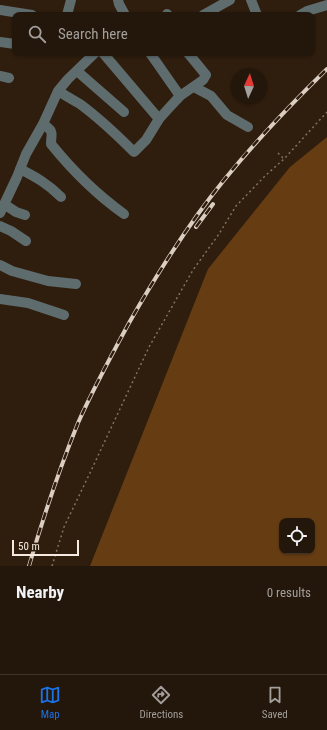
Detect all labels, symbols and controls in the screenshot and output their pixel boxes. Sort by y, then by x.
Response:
search box [12,12,315,56]
icon: search [26,23,48,45]
text: Search here [58,25,128,43]
north arrow [231,68,267,104]
map controls [279,518,315,554]
button: locate [279,518,315,554]
scale bar [12,538,79,557]
text: 50 m [18,540,40,553]
text: Nearby [16,582,64,602]
text: 0 results [267,585,311,600]
tab: Map [39,684,61,721]
tab: Directions [139,684,183,721]
tab: Saved [262,684,288,721]

